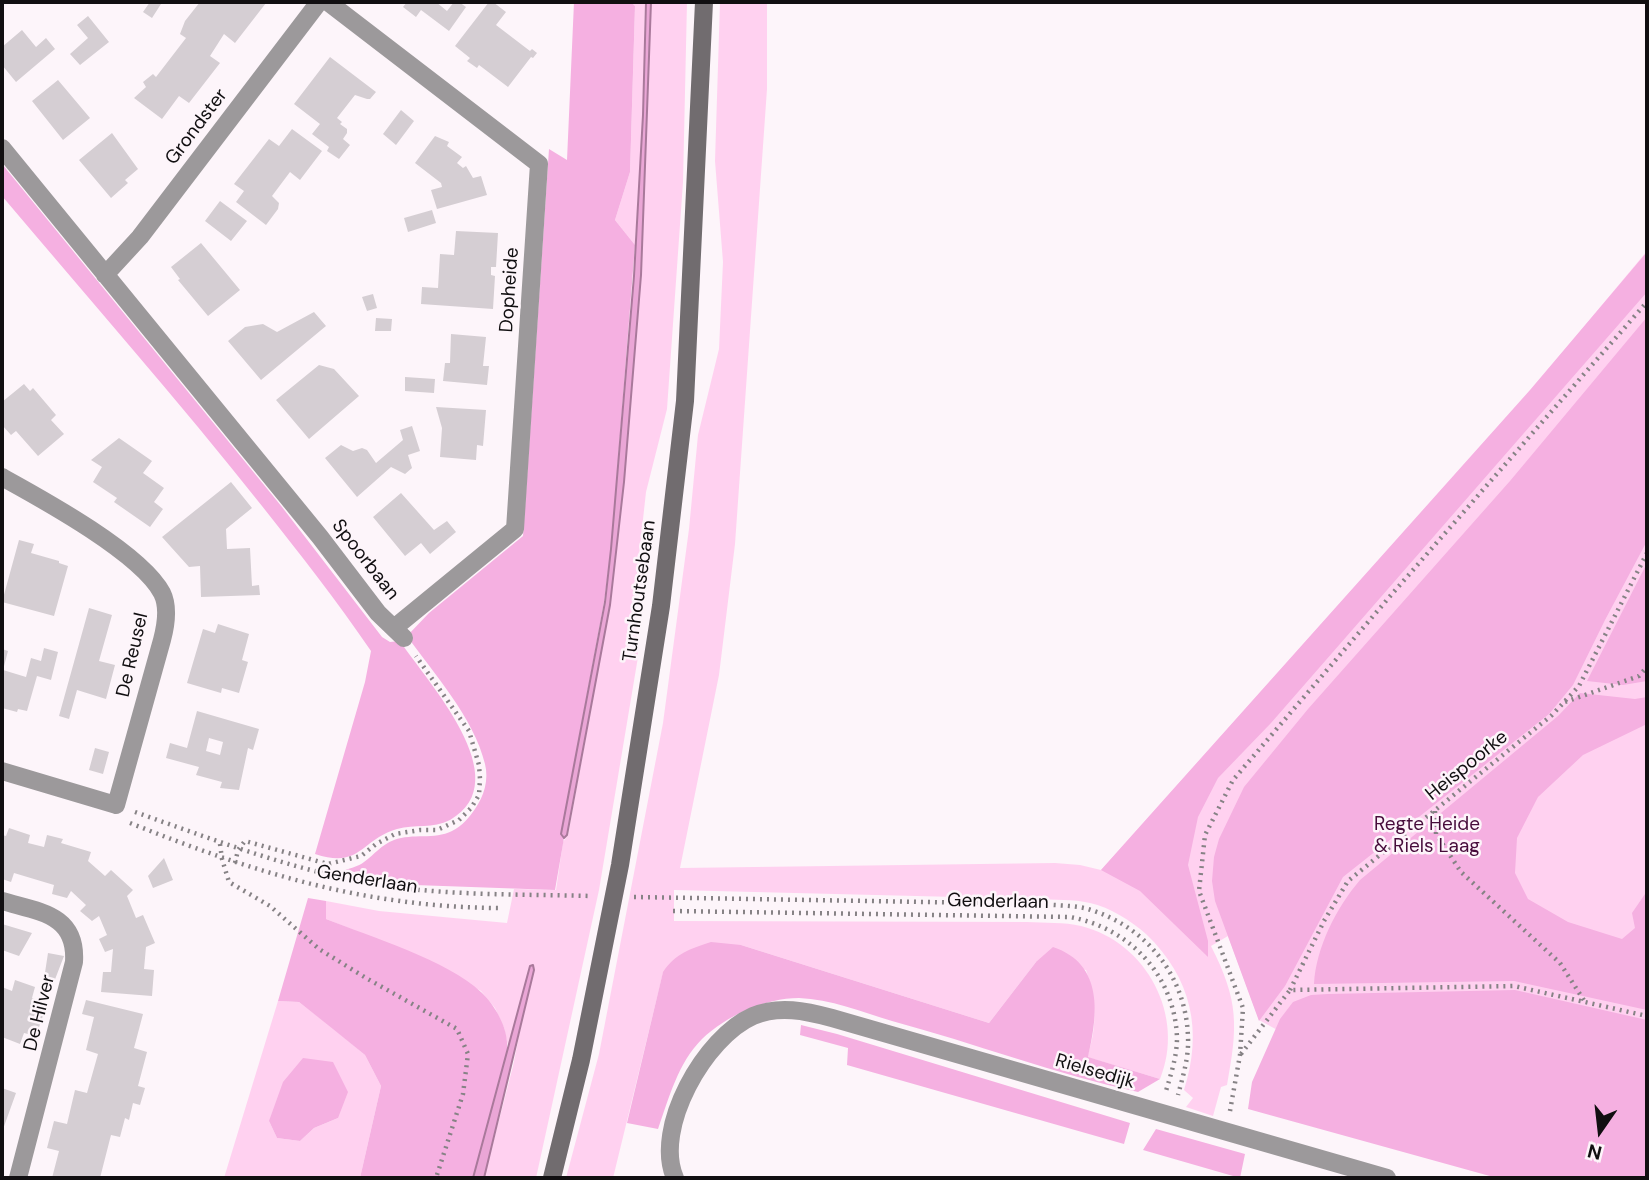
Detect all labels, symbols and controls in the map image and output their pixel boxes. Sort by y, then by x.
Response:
street label: Grondster [161,84,233,170]
street label: Dopheide [496,247,524,333]
street label: Spoorbaan [326,515,404,605]
street label: Turnhoutsebaan [619,519,661,663]
street label: De Reusel [112,611,154,699]
street label: Heispoorke [1421,726,1513,806]
park label: Regte Heide & Riels Laag [1374,814,1480,858]
street label: Genderlaan [315,861,419,899]
street label: Genderlaan [947,890,1049,914]
street label: De Hilver [20,972,60,1054]
street label: Rielsedijk [1053,1050,1137,1094]
north arrow [1565,1096,1635,1166]
text: N [1585,1138,1605,1166]

